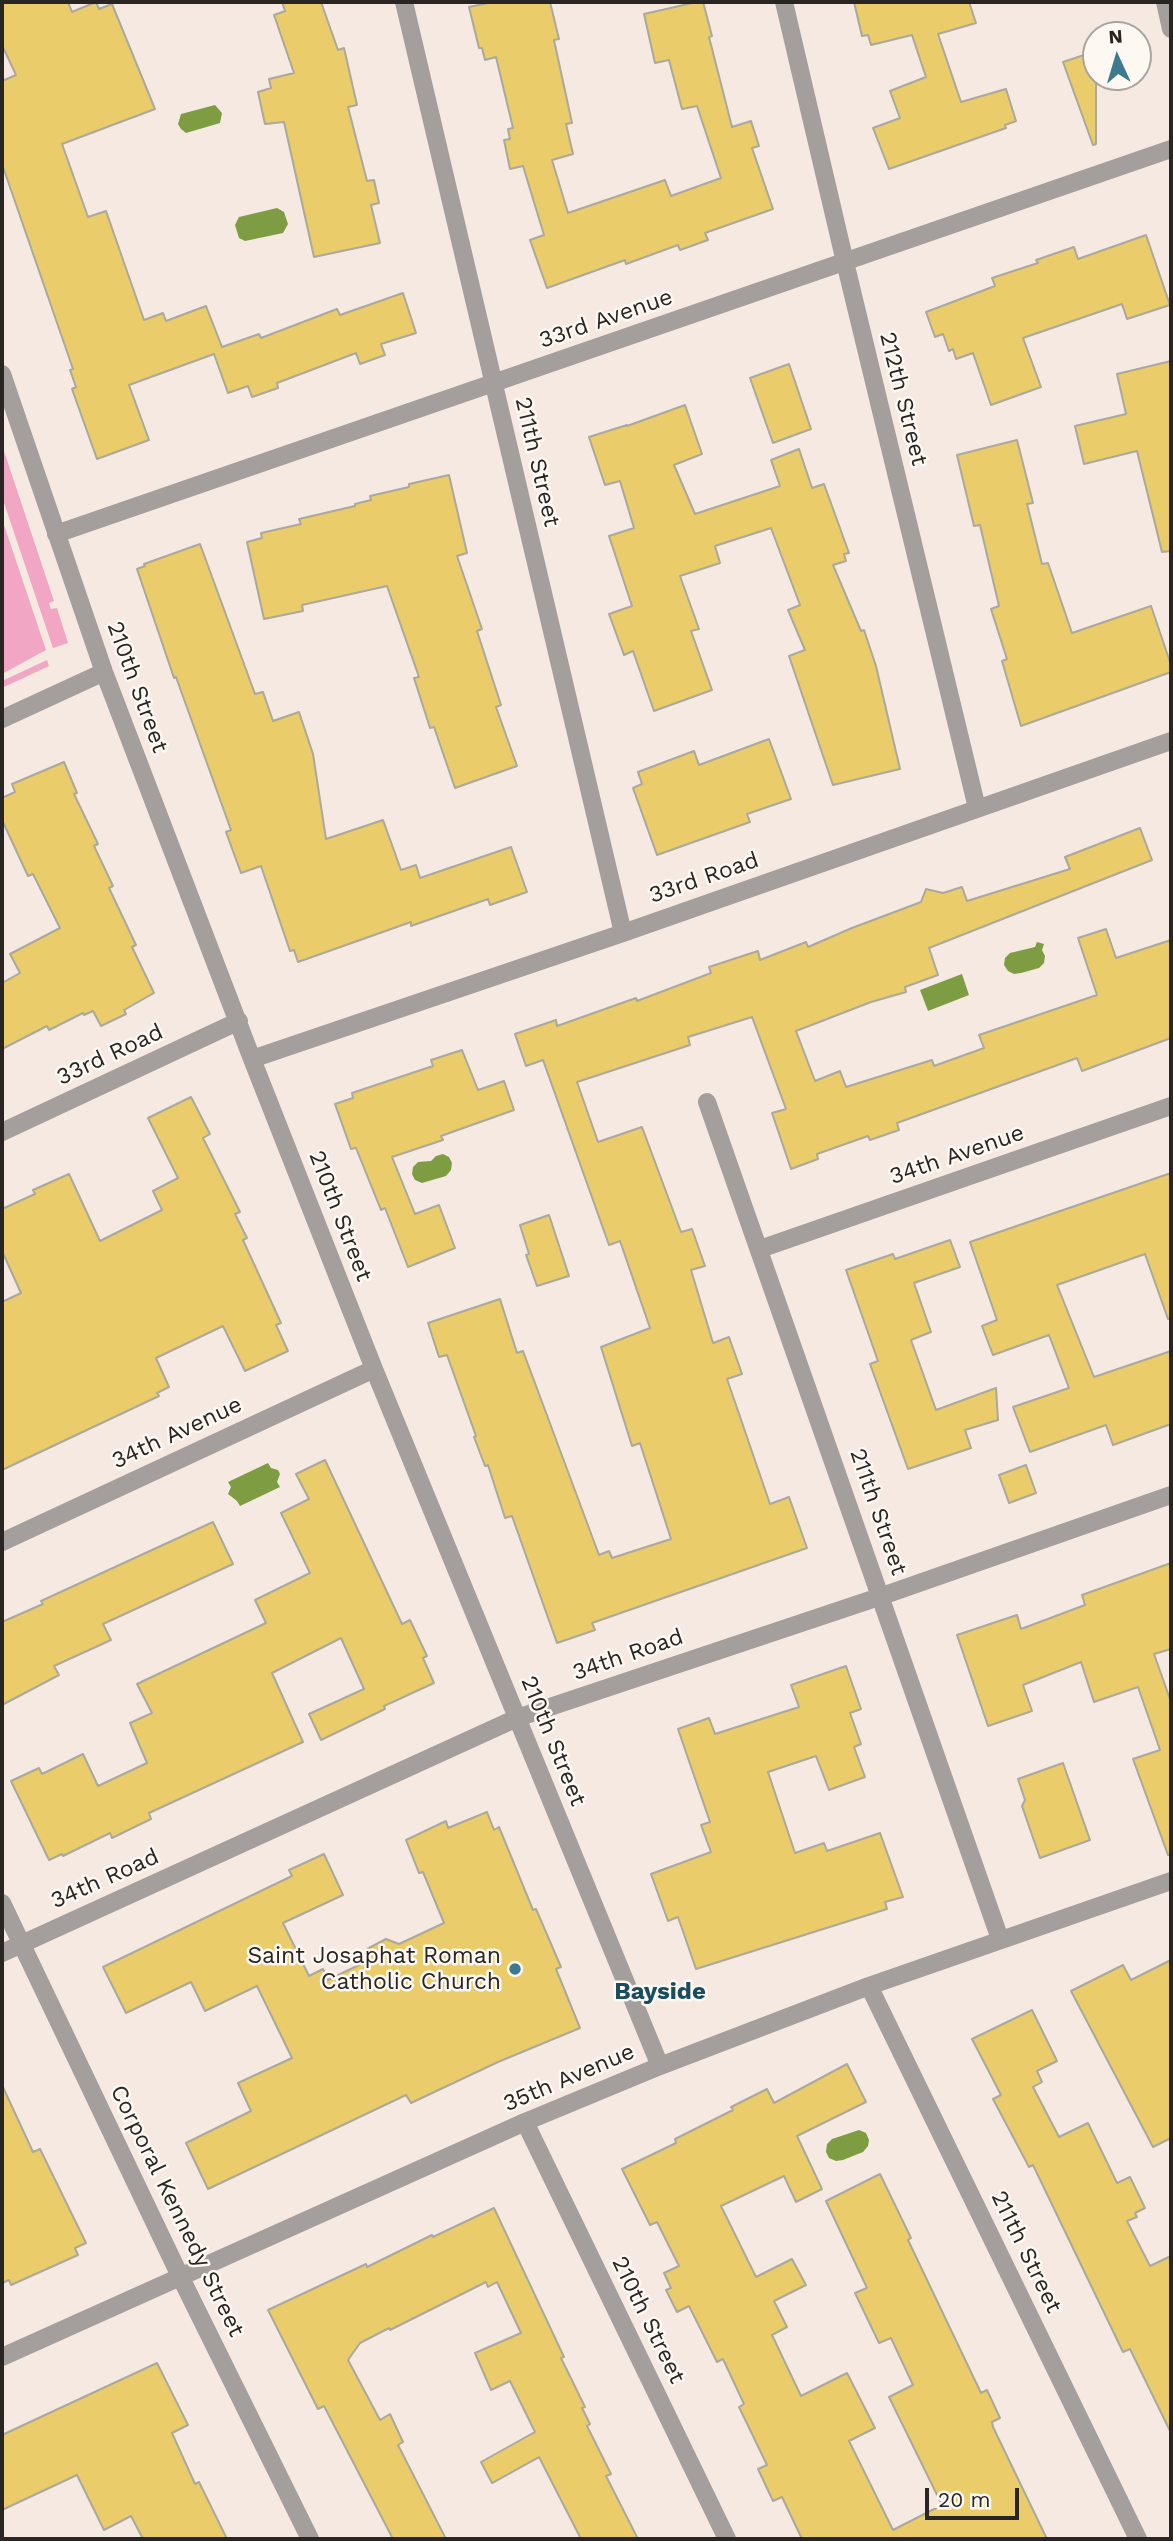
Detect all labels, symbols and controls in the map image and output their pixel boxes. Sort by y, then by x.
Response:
north arrow [1082,21,1152,91]
text: N [1108,25,1123,49]
street label: 33rd Avenue [536,283,676,355]
street label: 212th Street [873,329,933,469]
street label: 211th Street [509,394,565,530]
street label: 210th Street [100,618,174,756]
street label: 33rd Road [645,846,763,910]
street label: 33rd Road [52,1018,168,1092]
street label: 34th Avenue [886,1119,1028,1191]
street label: 210th Street [302,1147,378,1285]
street label: 34th Avenue [107,1391,247,1475]
street label: 211th Street [843,1445,913,1579]
street label: 34th Road [569,1623,687,1687]
street label: 210th Street [514,1672,592,1810]
street label: 34th Road [47,1843,163,1915]
place label: Saint Josaphat Roman Catholic Church [247,1942,501,1996]
marker: Saint Josaphat Roman Catholic Church [507,1961,523,1977]
district label: Bayside [614,1978,706,2006]
street label: 35th Avenue [499,2038,639,2118]
street label: Corporal Kennedy Street [104,2081,250,2341]
street label: 211th Street [985,2186,1067,2318]
street label: 210th Street [605,2252,691,2388]
scale bar [928,2474,1023,2518]
text: 20 m [938,2487,990,2512]

